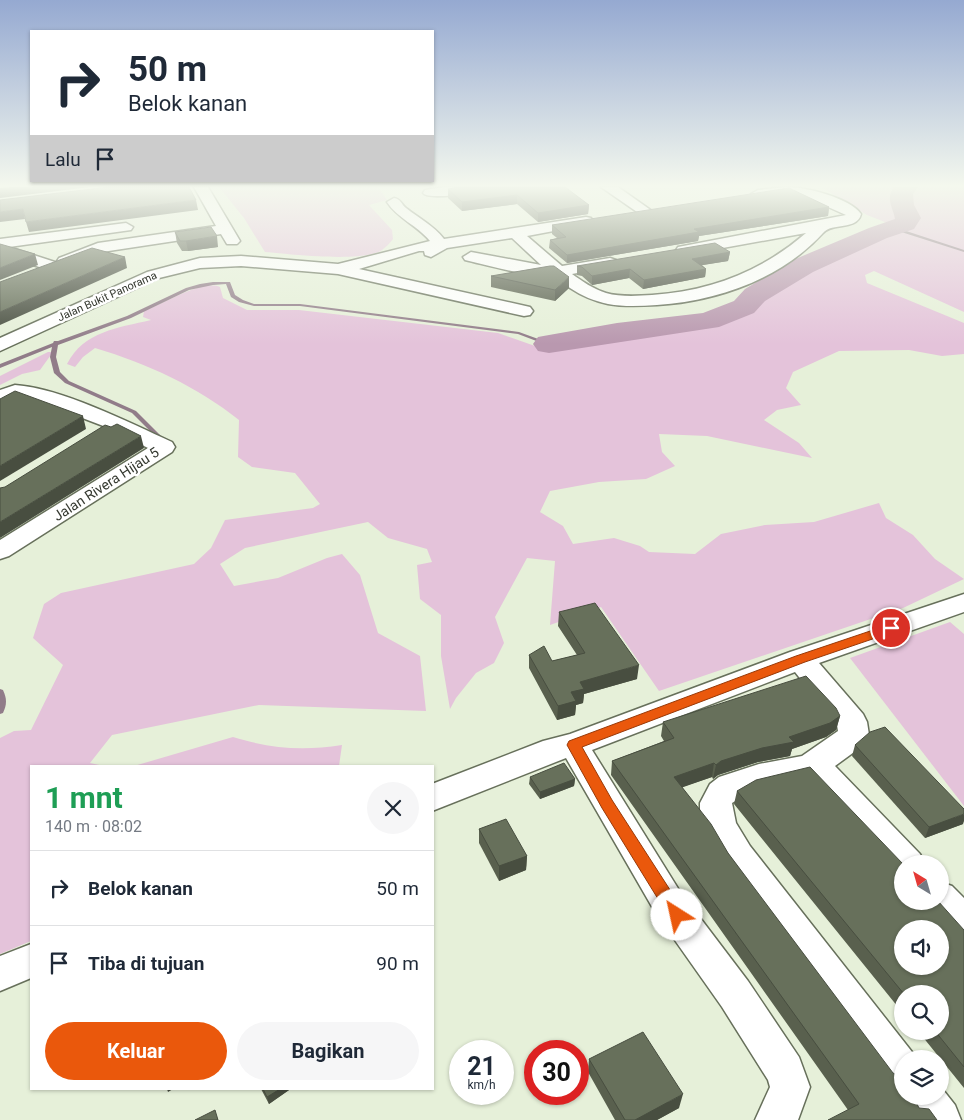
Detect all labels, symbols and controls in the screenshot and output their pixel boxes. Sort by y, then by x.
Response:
text: 50 m [128,49,207,90]
icon: right [45,50,110,115]
text: Belok kanan [128,91,247,116]
icon: arrive [91,145,119,173]
text: Lalu [45,148,81,171]
street label: Jalan Bukit Panorama [56,269,159,324]
street label: Jalan Rivera Hijau 5 [50,444,162,524]
pin [870,607,912,649]
icon: arrive [877,614,905,642]
text: 1 mnt [45,780,123,815]
button: close [367,782,419,834]
text: 140 m · 08:02 [45,817,142,836]
north arrow [894,855,949,910]
map controls [894,855,949,1105]
icon: right [45,874,73,902]
text: Belok kanan [88,877,193,900]
text: 50 m [376,877,419,900]
position arrow [650,888,702,940]
button: sound [894,920,949,975]
icon: arrive [45,949,73,977]
text: Tiba di tujuan [88,952,204,975]
text: 90 m [376,952,419,975]
button: search [894,985,949,1040]
button: Keluar [45,1022,227,1080]
button: Bagikan [237,1022,419,1080]
speed limit sign: 30 [524,1040,589,1105]
button: layers [894,1050,949,1105]
text: 21 [467,1052,496,1081]
text: km/h [467,1078,496,1092]

